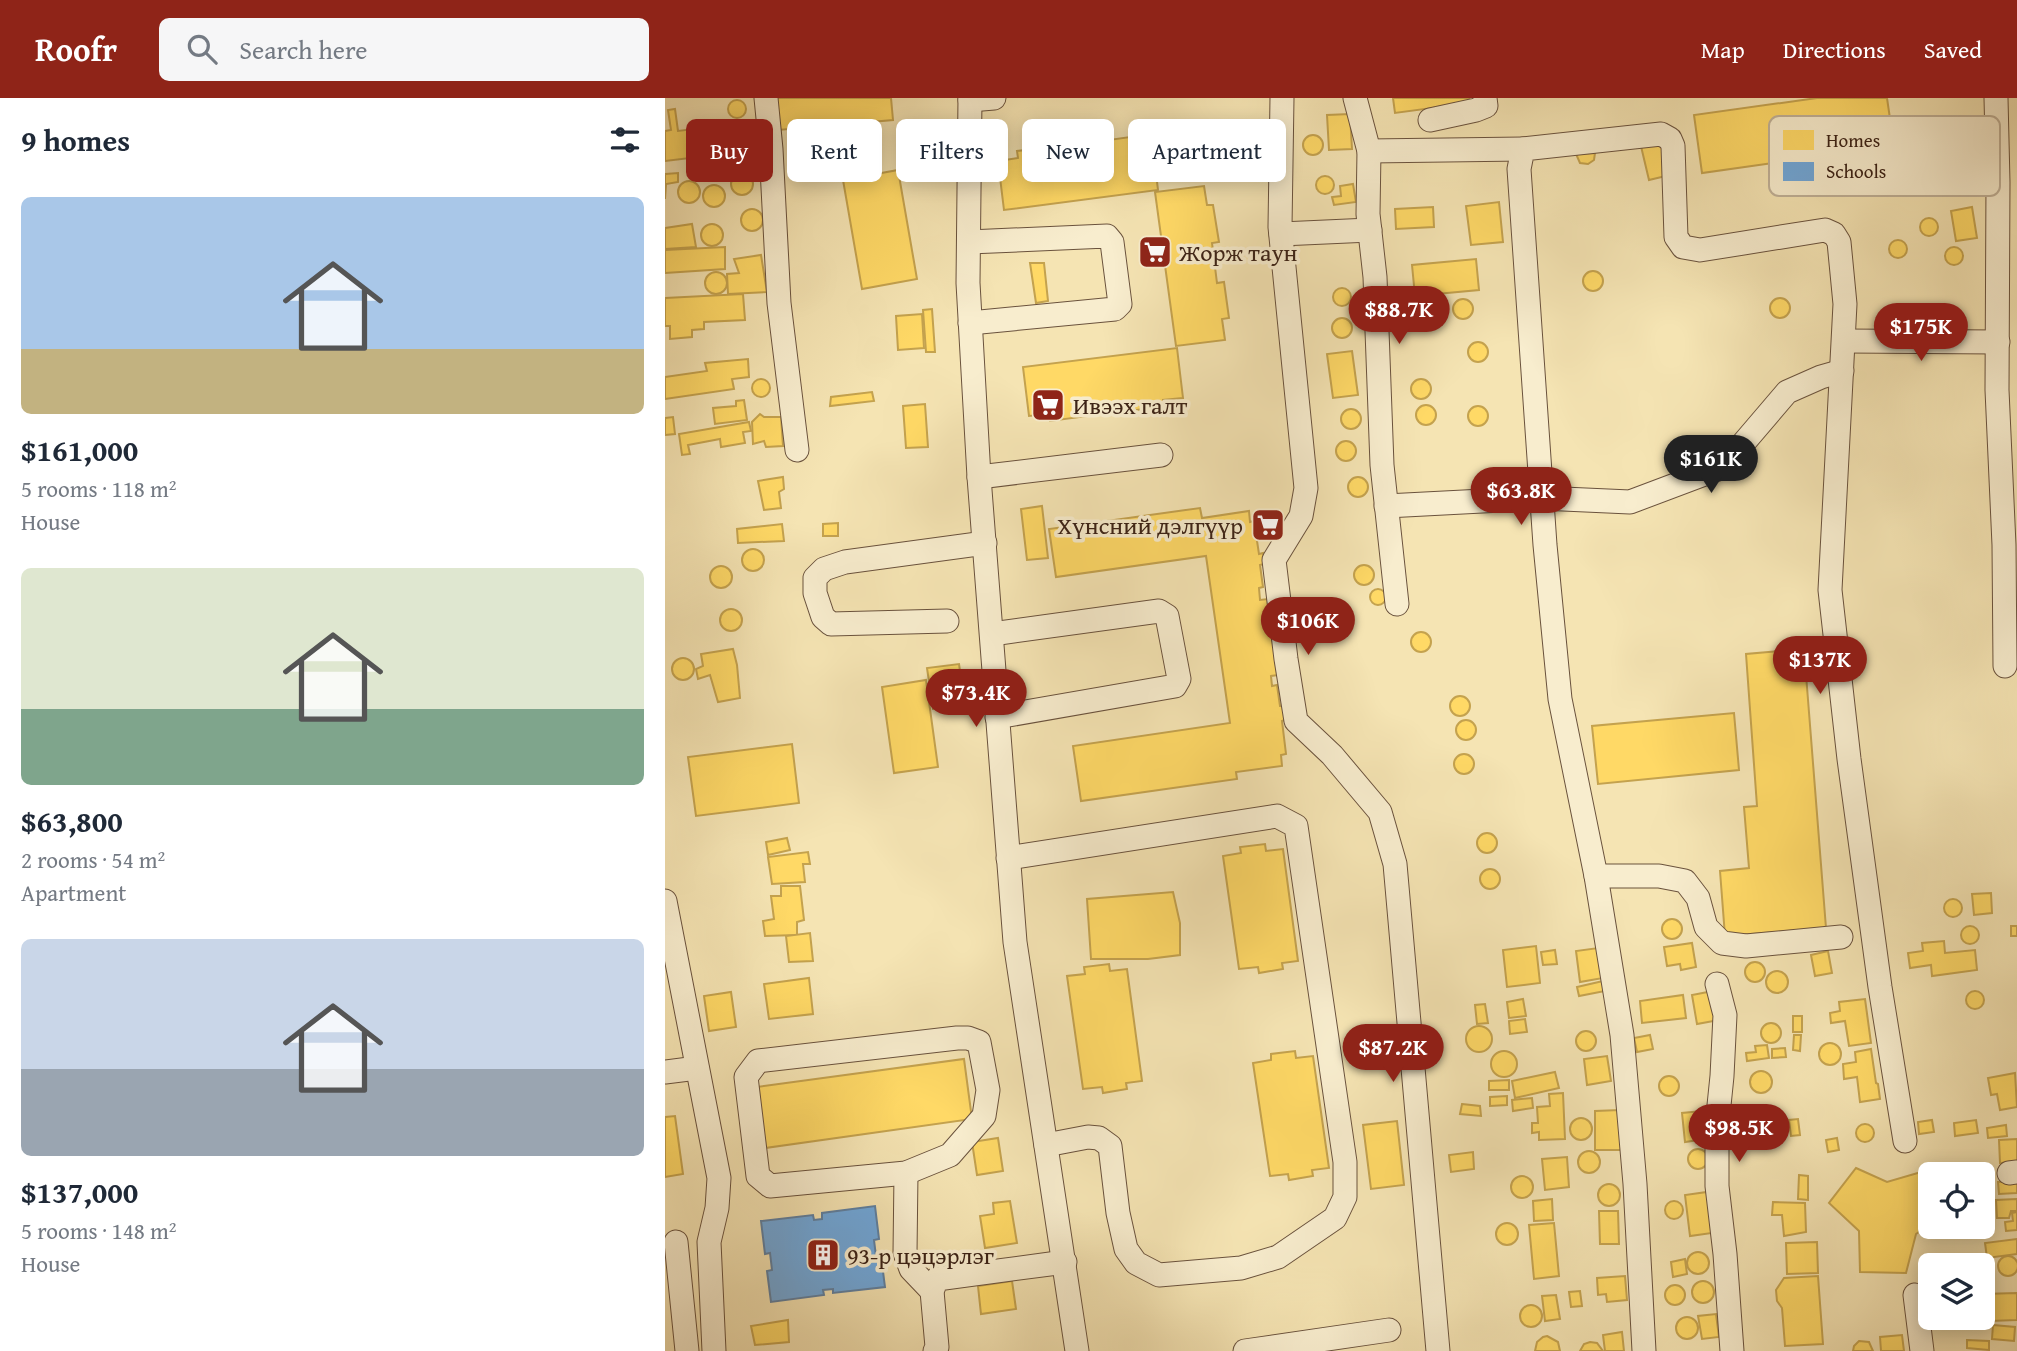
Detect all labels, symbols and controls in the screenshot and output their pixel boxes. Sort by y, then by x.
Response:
search box [159,18,649,81]
text: Roofr [35,25,117,73]
icon: search [183,30,221,68]
text: Search here [239,30,368,69]
text: Map [1701,32,1745,67]
text: Directions [1783,32,1886,67]
text: Saved [1924,32,1982,67]
legend [1769,116,2000,196]
text: 9 homes [21,118,130,162]
chip: Buy [686,119,773,182]
chip: Rent [787,119,882,182]
chip: Filters [896,119,1008,182]
chip: New [1022,119,1114,182]
chip: Apartment [1128,119,1286,182]
icon: filters [606,121,644,159]
text: Homes [1826,126,1880,154]
text: Schools [1826,157,1886,185]
supermarket icon: Жорж таун [1136,233,1174,271]
place label: Жорж таун [1178,235,1298,270]
icon: home [270,243,396,369]
pin: $88.7K [1342,286,1456,346]
text: $88.7K [1365,292,1433,325]
pin: $175K [1872,303,1970,363]
text: $175K [1890,309,1952,342]
supermarket icon: Ивээх галт [1029,386,1067,424]
place label: Ивээх галт [1073,388,1188,423]
text: $161,000 [21,428,138,472]
pin: $161K [1662,436,1760,495]
text: $161K [1680,441,1742,474]
pin: $63.8K [1464,468,1578,527]
text: 5 rooms · 118 m² [21,472,176,505]
text: $63.8K [1487,473,1555,506]
text: House [21,505,80,538]
supermarket icon: Хүнсний дэлгүүр [1249,506,1287,544]
place label: Хүнсний дэлгүүр [1057,508,1243,543]
pin: $106K [1259,598,1357,657]
text: $106K [1277,603,1339,636]
icon: home [270,614,396,740]
pin: $137K [1771,636,1869,696]
text: $137K [1789,642,1851,675]
pin: $73.4K [919,670,1033,729]
text: $73.4K [942,675,1010,708]
text: $63,800 [21,799,123,843]
text: 2 rooms · 54 m² [21,843,165,876]
text: Apartment [21,876,126,909]
icon: home [270,985,396,1111]
pin: $87.2K [1336,1024,1450,1084]
text: $87.2K [1359,1030,1427,1063]
pin: $98.5K [1682,1104,1796,1164]
text: $98.5K [1705,1110,1773,1143]
map controls [1918,1162,1995,1330]
button: locate [1918,1162,1995,1239]
text: $137,000 [21,1170,138,1214]
text: 5 rooms · 148 m² [21,1214,176,1247]
building icon: 93-р цэцэрлэг [804,1236,842,1274]
place label: 93-р цэцэрлэг [847,1238,994,1273]
text: House [21,1247,80,1280]
button: layers [1918,1253,1995,1330]

